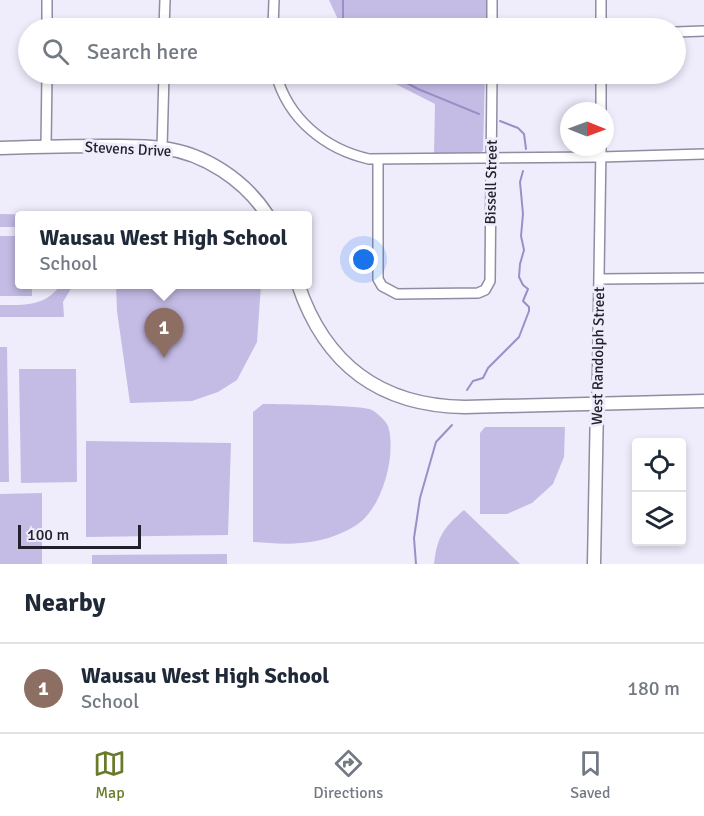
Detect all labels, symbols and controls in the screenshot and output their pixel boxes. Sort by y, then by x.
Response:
search box [18,18,686,84]
icon: search [39,35,72,68]
text: Search here [87,38,198,65]
north arrow [560,102,614,156]
street label: Stevens Drive [84,138,172,160]
street label: Bissell Street [481,139,501,225]
popup [15,211,312,289]
text: Wausau West High School [39,224,288,251]
your location [349,245,378,274]
text: School [39,251,98,276]
street label: West Randolph Street [588,287,608,425]
pin: 1 [144,308,184,358]
map controls [632,438,686,546]
button: locate [632,438,686,492]
button: layers [632,492,686,546]
scale bar [18,522,141,550]
text: 100 m [27,525,69,545]
text: Nearby [24,587,105,619]
text: Wausau West High School [81,662,329,689]
text: 1 [38,676,49,701]
text: 180 m [627,676,680,701]
text: School [81,689,139,714]
tab: Map [93,747,126,803]
tab: Directions [313,747,383,803]
tab: Saved [570,747,611,803]

